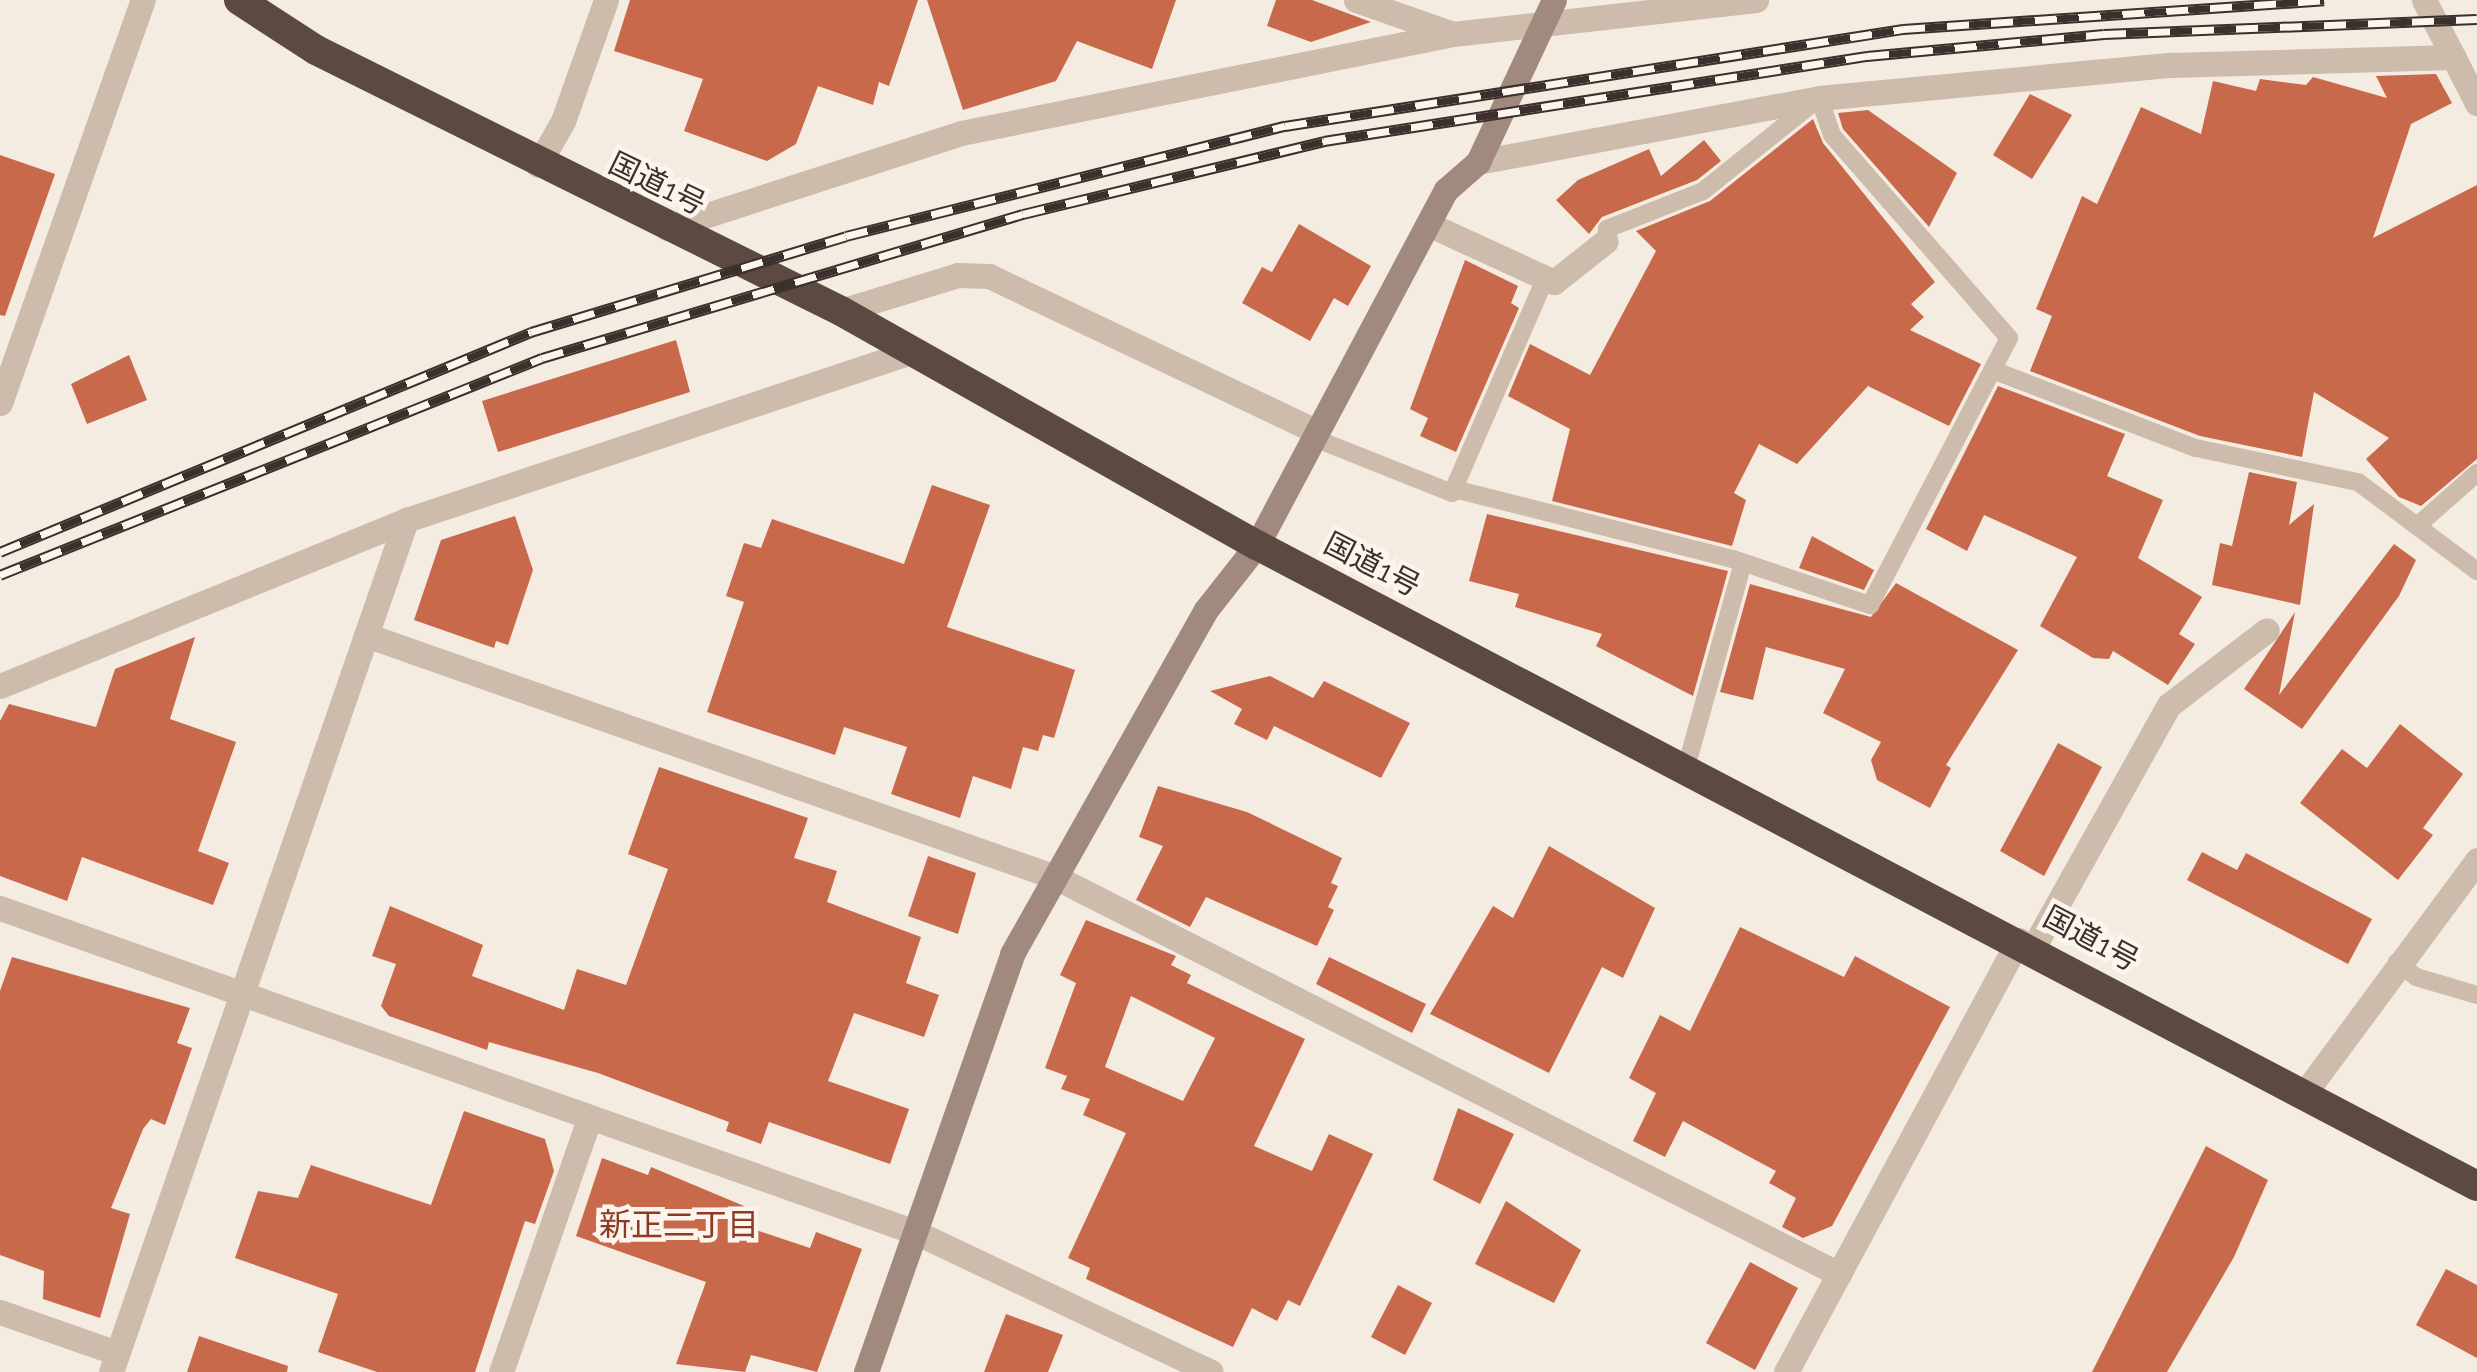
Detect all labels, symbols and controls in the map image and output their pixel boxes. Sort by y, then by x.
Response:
street label: 国道1号 [603,145,711,223]
street label: 国道1号 [1318,526,1426,604]
street label: 国道1号 [2037,899,2145,979]
district label: 新正二丁目 [599,1206,759,1244]

